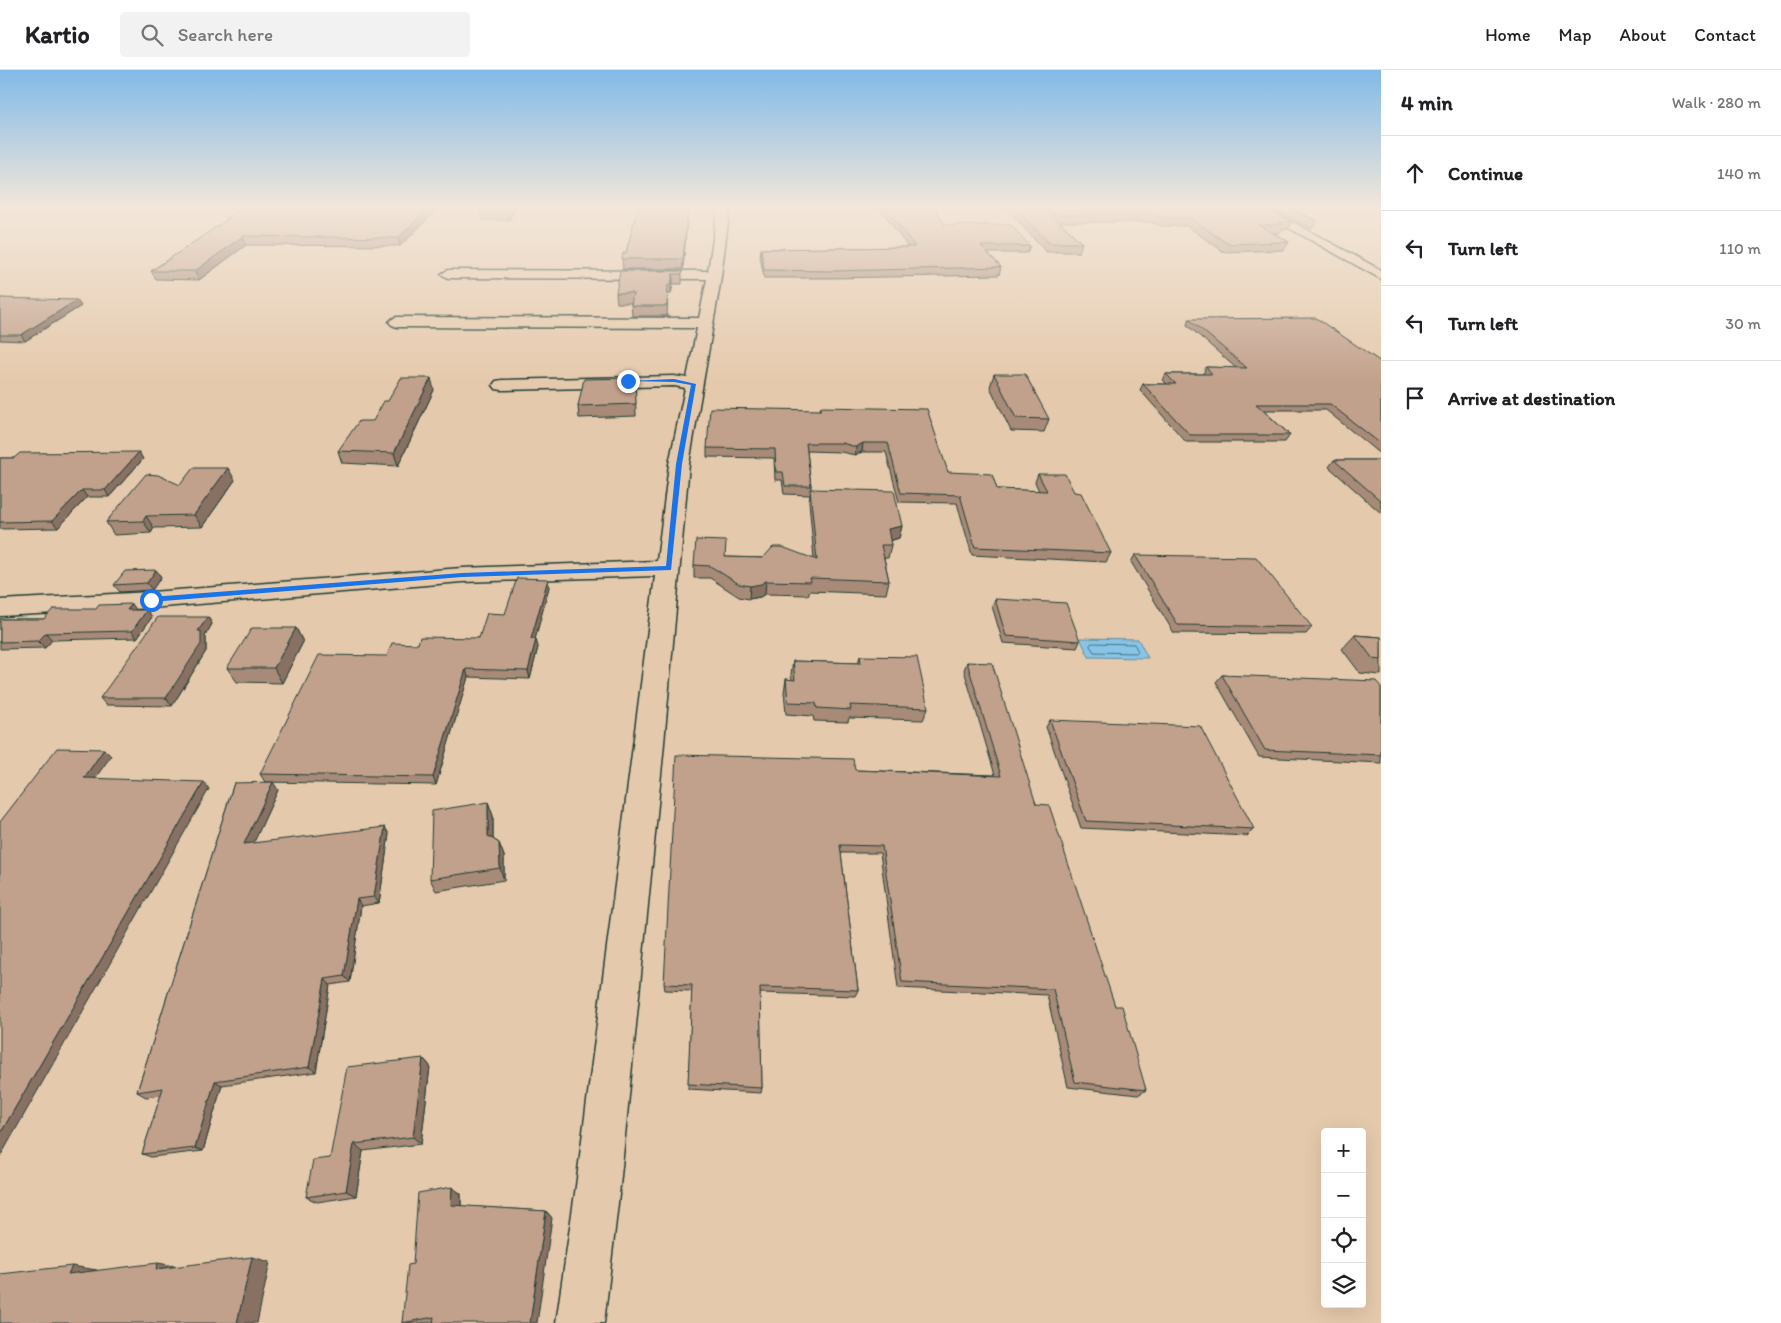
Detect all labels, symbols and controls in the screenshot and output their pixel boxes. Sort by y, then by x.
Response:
search box [120,12,470,57]
text: Kartio [25,20,90,49]
icon: search [138,21,166,49]
text: Search here [178,23,273,46]
text: Home [1485,24,1531,46]
text: Map [1559,24,1592,46]
text: About [1620,24,1666,46]
text: Contact [1694,24,1756,46]
text: 4 min [1401,90,1453,115]
text: Walk · 280 m [1672,93,1761,112]
icon: ahead [1401,159,1429,187]
text: Continue [1448,162,1523,185]
text: 140 m [1717,164,1761,183]
icon: left [1401,234,1429,262]
text: Turn left [1448,237,1518,260]
text: 110 m [1719,239,1761,258]
icon: left [1401,309,1429,337]
text: Turn left [1448,312,1518,335]
text: 30 m [1725,314,1761,333]
route end [617,370,640,393]
icon: arrive [1401,384,1429,412]
text: Arrive at destination [1448,387,1615,410]
route start [140,589,163,612]
map controls [1321,1128,1366,1308]
button: + [1321,1128,1366,1173]
button: − [1321,1173,1366,1218]
button: locate [1321,1218,1366,1263]
button: layers [1321,1263,1366,1308]

